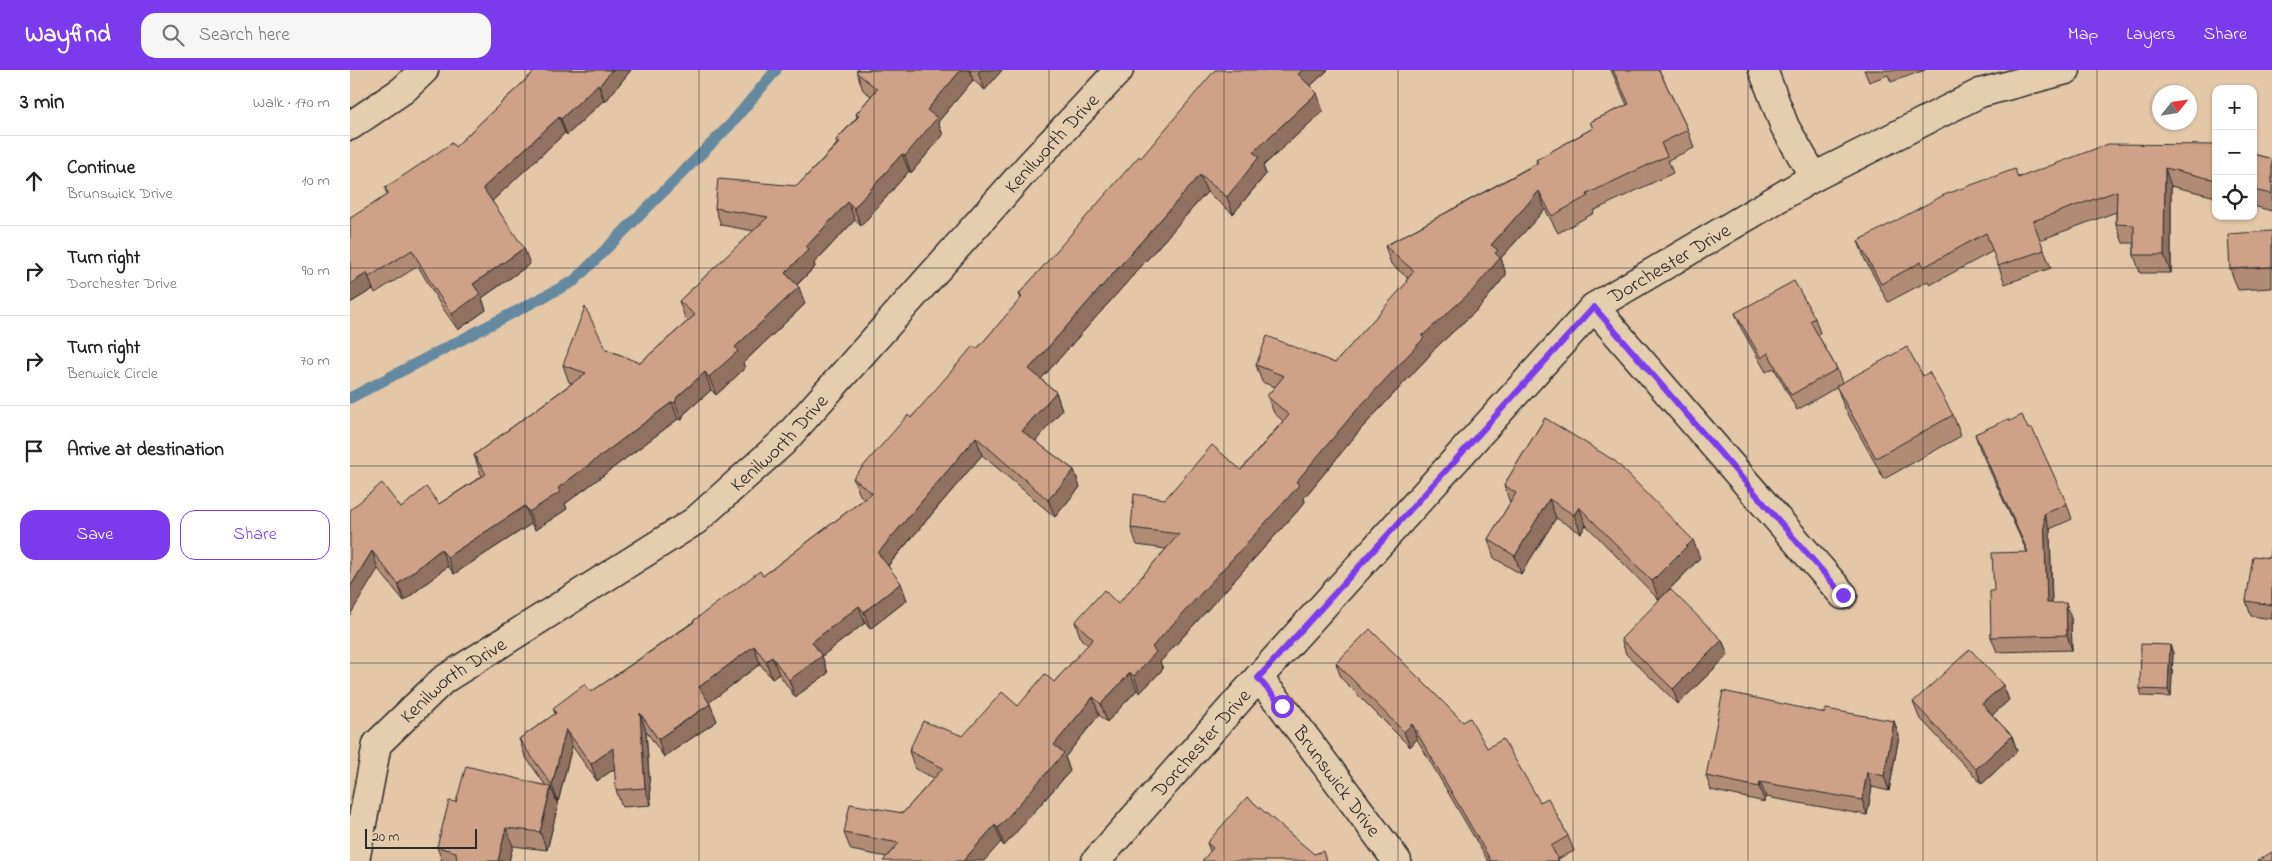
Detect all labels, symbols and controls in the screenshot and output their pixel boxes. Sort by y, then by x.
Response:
search box [141,13,491,58]
text: Wayfind [25,18,111,53]
icon: search [159,21,187,49]
text: Search here [199,22,290,49]
text: Map [2068,22,2098,48]
text: Layers [2126,22,2176,48]
text: Share [2204,22,2247,48]
north arrow [2152,85,2197,130]
map controls [2212,85,2257,220]
button: + [2212,85,2257,130]
text: 3 min [20,88,64,118]
street label: Kenilworth Drive [999,88,1107,201]
text: Walk · 170 m [253,91,330,115]
button: − [2212,130,2257,175]
text: Continue [67,155,135,182]
icon: ahead [20,167,48,195]
text: 10 m [302,169,330,193]
button: locate [2212,175,2257,220]
text: Brunswick Drive [67,182,173,206]
street label: Dorchester Drive [1603,217,1737,313]
text: Turn right [67,245,140,272]
icon: right [20,257,48,285]
text: 90 m [302,259,330,283]
text: Dorchester Drive [67,272,177,296]
text: Turn right [67,335,140,362]
icon: right [20,347,48,375]
text: 70 m [300,349,330,373]
text: Benwick Circle [67,362,158,386]
street label: Kenilworth Drive [725,389,836,500]
icon: arrive [20,437,48,465]
text: Arrive at destination [67,437,224,464]
button: Save [20,510,170,560]
button: Share [180,510,330,560]
route end [1832,584,1855,607]
street label: Kenilworth Drive [394,631,513,731]
street label: Dorchester Drive [1145,683,1259,806]
route start [1271,695,1294,718]
street label: Brunswick Drive [1284,720,1387,844]
scale bar [365,826,478,849]
text: 20 m [372,827,399,848]

